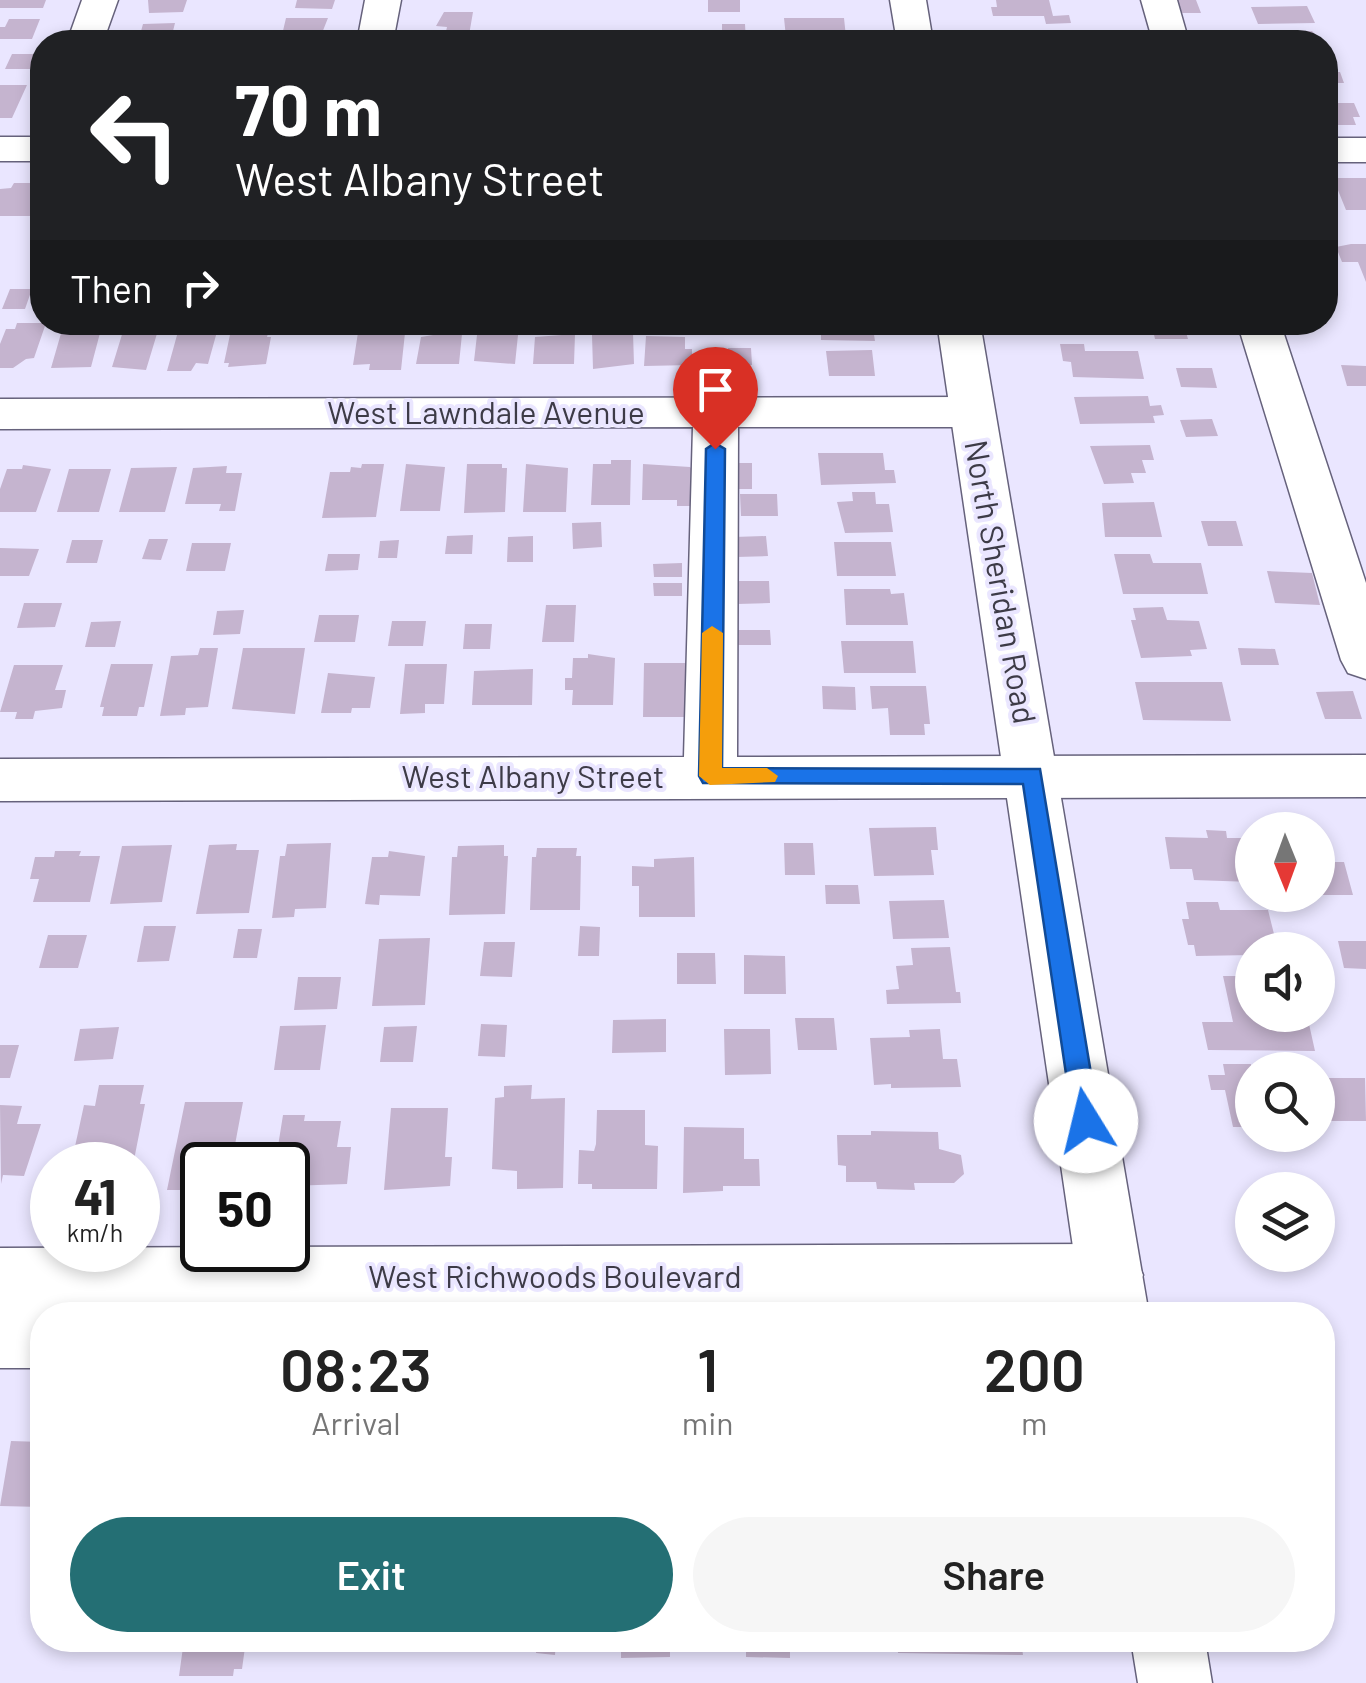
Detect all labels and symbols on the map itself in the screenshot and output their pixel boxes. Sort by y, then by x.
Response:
pin [673,347,758,450]
street label: West Lawndale Avenue [327,392,645,430]
street label: North Sheridan Road [958,437,1046,726]
street label: West Albany Street [402,756,664,794]
north arrow [1235,812,1335,912]
position arrow [1034,1069,1138,1173]
speed limit sign: 50 [180,1142,310,1272]
street label: West Richwoods Boulevard [368,1256,742,1294]

